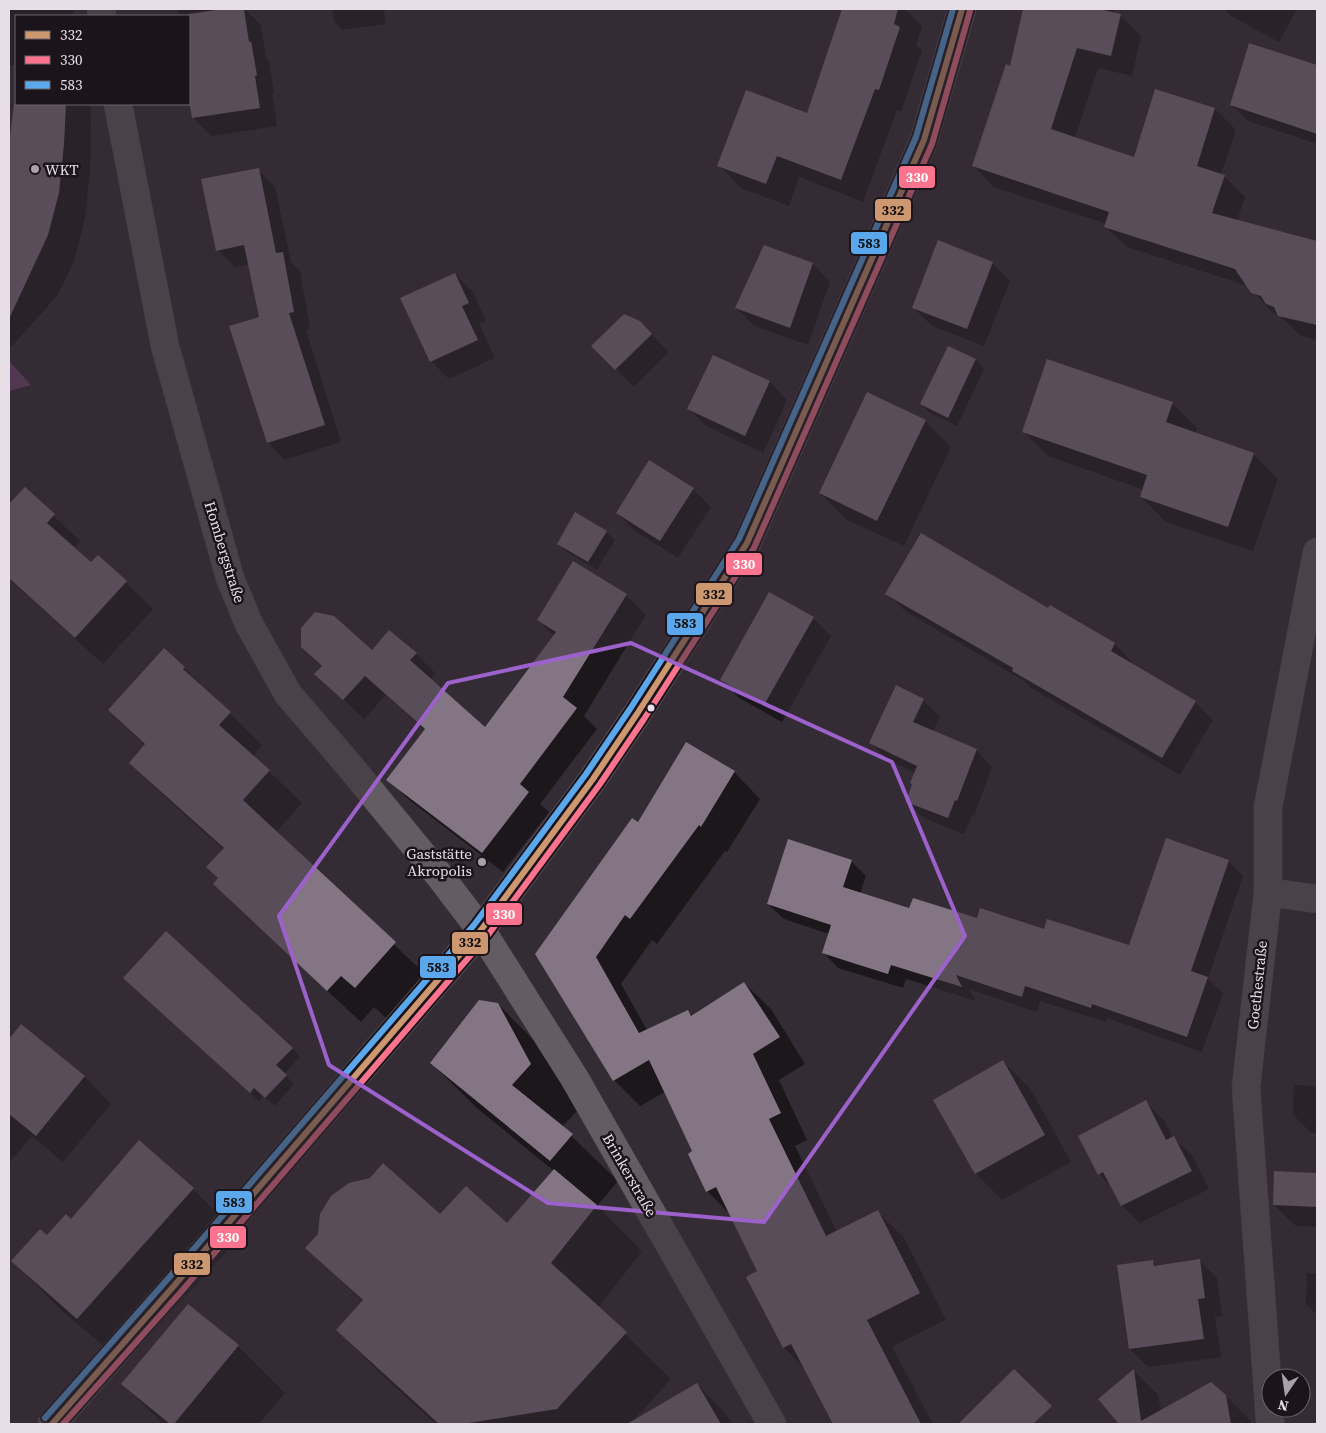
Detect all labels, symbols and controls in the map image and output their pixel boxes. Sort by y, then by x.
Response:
legend [15,15,190,105]
text: 332 [60,24,83,45]
text: 330 [60,49,83,70]
text: 583 [60,74,83,95]
place label: WKT [45,159,79,180]
marker: WKT [29,163,41,175]
line badge: 330 [898,165,936,189]
text: 330 [906,167,929,187]
line badge: 332 [874,198,912,222]
text: 332 [882,200,905,220]
line badge: 583 [850,231,888,255]
text: 583 [858,233,881,253]
street label: Hombergstraße [200,499,251,606]
line badge: 330 [725,552,763,576]
text: 330 [733,554,756,574]
line badge: 332 [695,582,733,606]
text: 332 [703,584,726,604]
line badge: 583 [666,612,704,636]
text: 583 [674,613,697,633]
unlabelled marker [646,703,656,713]
place label: Gaststätte Akropolis [406,843,472,881]
marker: Gaststätte Akropolis [476,856,488,868]
line badge: 330 [485,902,523,926]
text: 330 [493,904,516,924]
line badge: 332 [451,931,489,955]
text: 332 [459,932,482,952]
street label: Goethestraße [1242,939,1272,1031]
line badge: 583 [419,955,457,979]
text: 583 [427,957,450,977]
street label: Brinkerstraße [598,1130,662,1221]
line badge: 583 [215,1190,253,1214]
text: 583 [223,1192,246,1212]
line badge: 330 [209,1225,247,1249]
text: 330 [217,1227,240,1247]
line badge: 332 [173,1252,211,1276]
text: 332 [181,1254,204,1274]
north arrow [1261,1368,1311,1418]
text: N [1276,1395,1290,1417]

